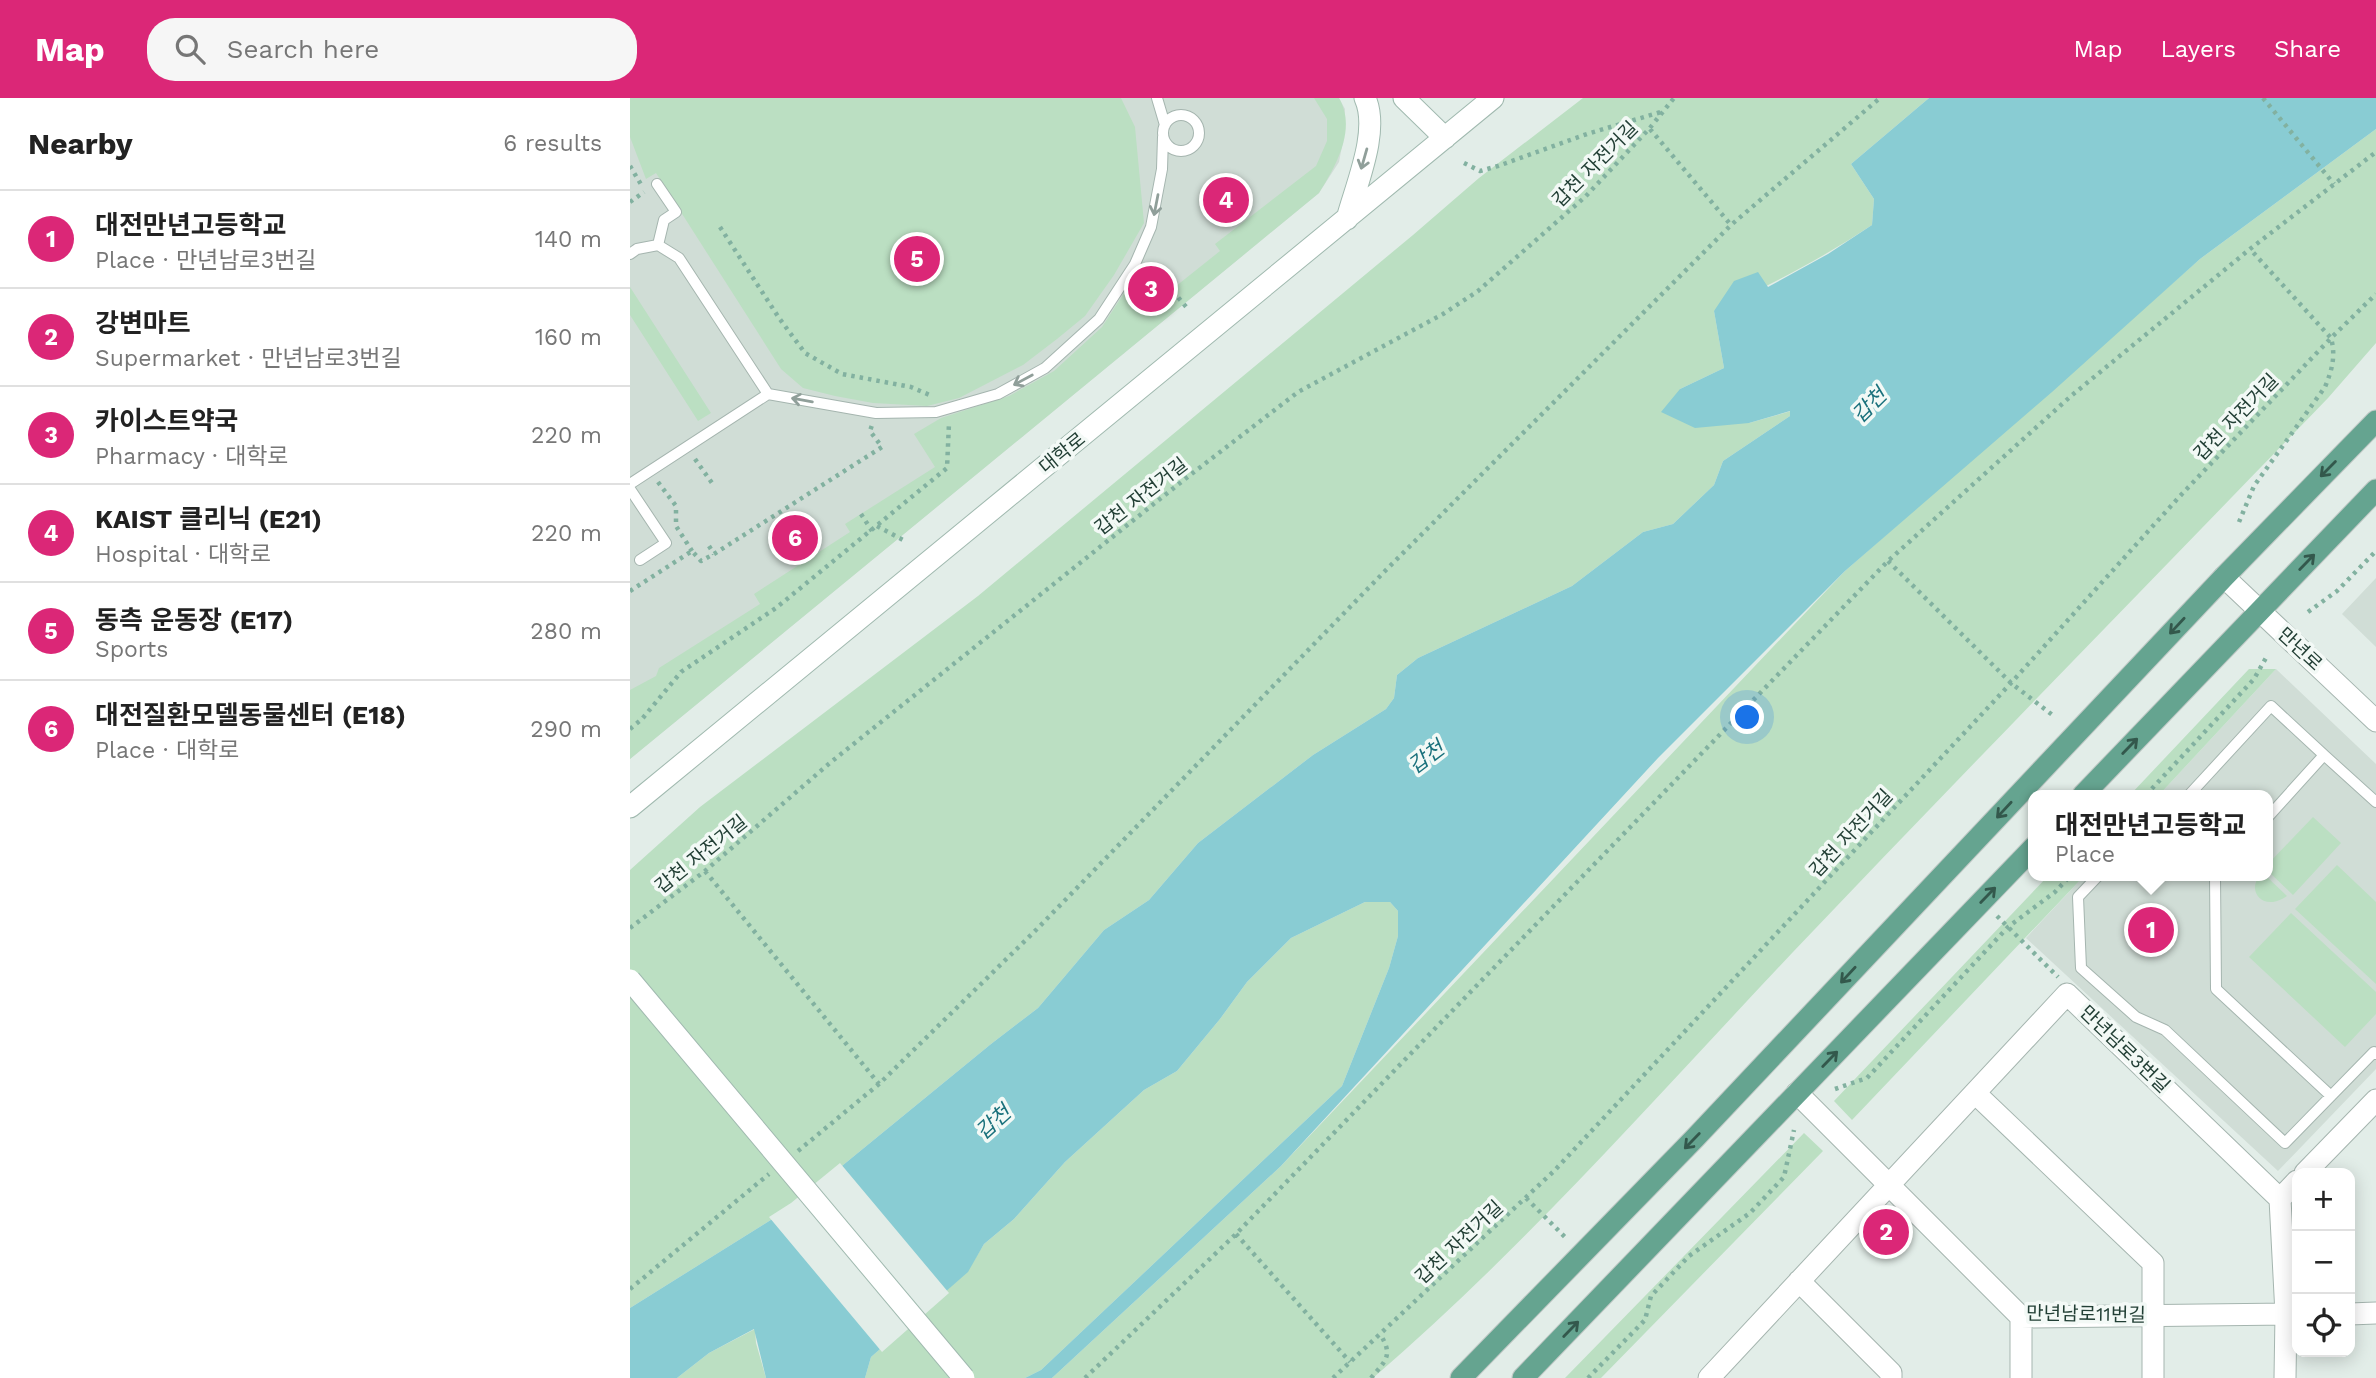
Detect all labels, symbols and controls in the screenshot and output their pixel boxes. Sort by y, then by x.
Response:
search box [147,18,637,81]
text: Map [35,30,105,69]
icon: search [171,30,209,68]
text: Search here [227,34,379,64]
text: Map [2074,35,2122,63]
text: Layers [2160,35,2236,63]
text: Share [2274,35,2341,63]
street label: 갑천 자전거길 [1547,116,1643,212]
text: Nearby [28,126,133,161]
text: 6 results [503,130,602,157]
one-way arrow [1357,147,1370,170]
pin: 4 [1203,174,1249,226]
one-way arrow [1148,193,1162,216]
text: 대전만년고등학교 [95,210,286,240]
text: 1 [46,226,56,253]
text: 140 m [535,226,602,253]
pin: 5 [894,233,940,285]
text: Place · 만년남로3번길 [95,247,317,274]
pin: 3 [1128,263,1174,315]
text: 강변마트 [95,308,191,338]
text: 2 [44,324,58,351]
text: 160 m [535,324,602,351]
text: Supermarket · 만년남로3번길 [95,345,402,372]
street label: 갑천 자전거길 [2189,369,2283,465]
one-way arrow [1013,374,1033,388]
water label: 갑천 [1846,381,1893,428]
one-way arrow [791,393,814,406]
text: 카이스트약국 [95,406,239,436]
text: 3 [44,422,58,449]
text: 220 m [531,422,602,449]
street label: 대학로 [1034,428,1090,478]
text: Pharmacy · 대학로 [95,443,289,470]
street label: 갑천 자전거길 [1090,453,1192,539]
one-way arrow [2320,461,2337,478]
text: KAIST 클리닉 (E21) [95,504,322,534]
pin: 6 [772,512,818,564]
text: 4 [44,520,58,547]
text: 220 m [531,520,602,547]
text: Hospital · 대학로 [95,541,271,568]
one-way arrow [2298,554,2315,571]
text: 동측 운동장 (E17) [95,605,293,635]
text: 5 [44,618,58,645]
text: 280 m [530,618,602,645]
one-way arrow [2168,618,2185,635]
street label: 만년로 [2273,623,2327,675]
text: Sports [95,636,168,663]
text: 대전질환모델동물센터 (E18) [95,700,406,730]
your location [1730,700,1764,734]
text: 6 [44,716,58,743]
text: 290 m [530,716,602,743]
water label: 갑천 [1403,734,1451,779]
text: Place · 대학로 [95,737,240,764]
one-way arrow [2122,738,2139,755]
street label: 갑천 자전거길 [1805,784,1897,882]
popup [2028,790,2273,881]
one-way arrow [1996,801,2012,819]
street label: 갑천 자전거길 [650,810,752,898]
text: 대전만년고등학교 [2055,810,2246,840]
text: Place [2055,841,2115,868]
one-way arrow [1979,887,1996,904]
pin: 1 [2128,904,2174,956]
one-way arrow [1840,966,1857,984]
street label: 만년남로3번길 [2075,1000,2175,1098]
one-way arrow [1822,1051,1839,1068]
water label: 갑천 [970,1098,1018,1144]
one-way arrow [1683,1132,1700,1149]
map controls [2292,1168,2355,1357]
button: + [2292,1168,2355,1231]
street label: 갑천 자전거길 [1410,1196,1508,1288]
pin: 2 [1863,1206,1909,1258]
button: − [2292,1231,2355,1294]
button: locate [2292,1294,2355,1357]
street label: 만년남로11번길 [2026,1301,2146,1327]
one-way arrow [1562,1321,1579,1338]

